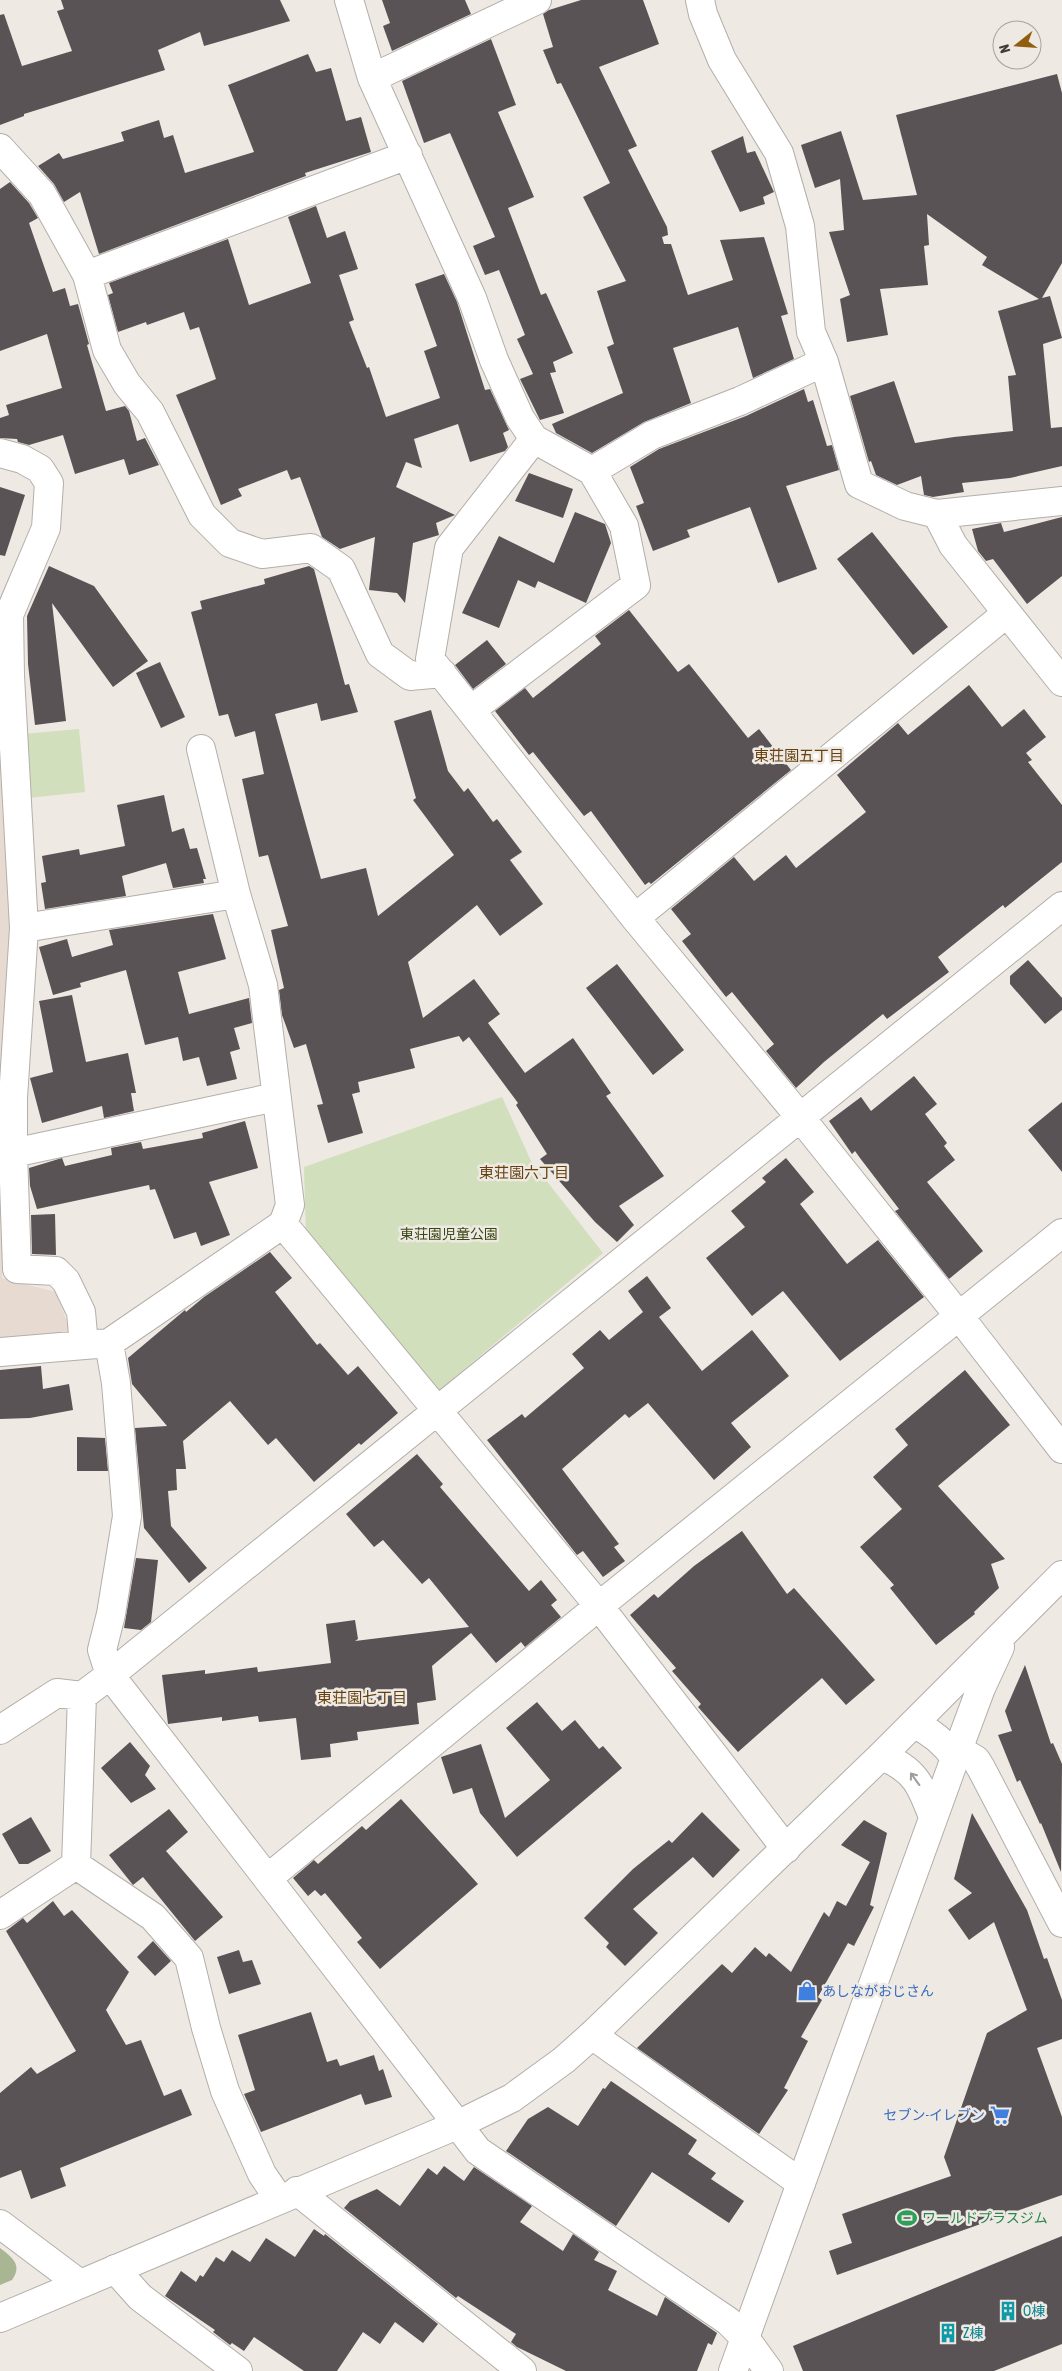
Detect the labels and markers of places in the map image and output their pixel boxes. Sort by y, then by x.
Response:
shop icon: あしながおじさん [796,1980,818,2002]
place label: あしながおじさん [822,1983,934,1999]
supermarket icon: セブン-イレブン [989,2104,1011,2126]
place label: セブン-イレブン [884,2107,985,2123]
sports icon: ワールドプラスジム [896,2207,918,2229]
place label: ワールドプラスジム [922,2210,1048,2226]
building icon: O棟 [997,2300,1019,2322]
place label: O棟 [1023,2303,1045,2319]
building icon: Z棟 [937,2322,959,2344]
place label: Z棟 [963,2325,983,2341]

